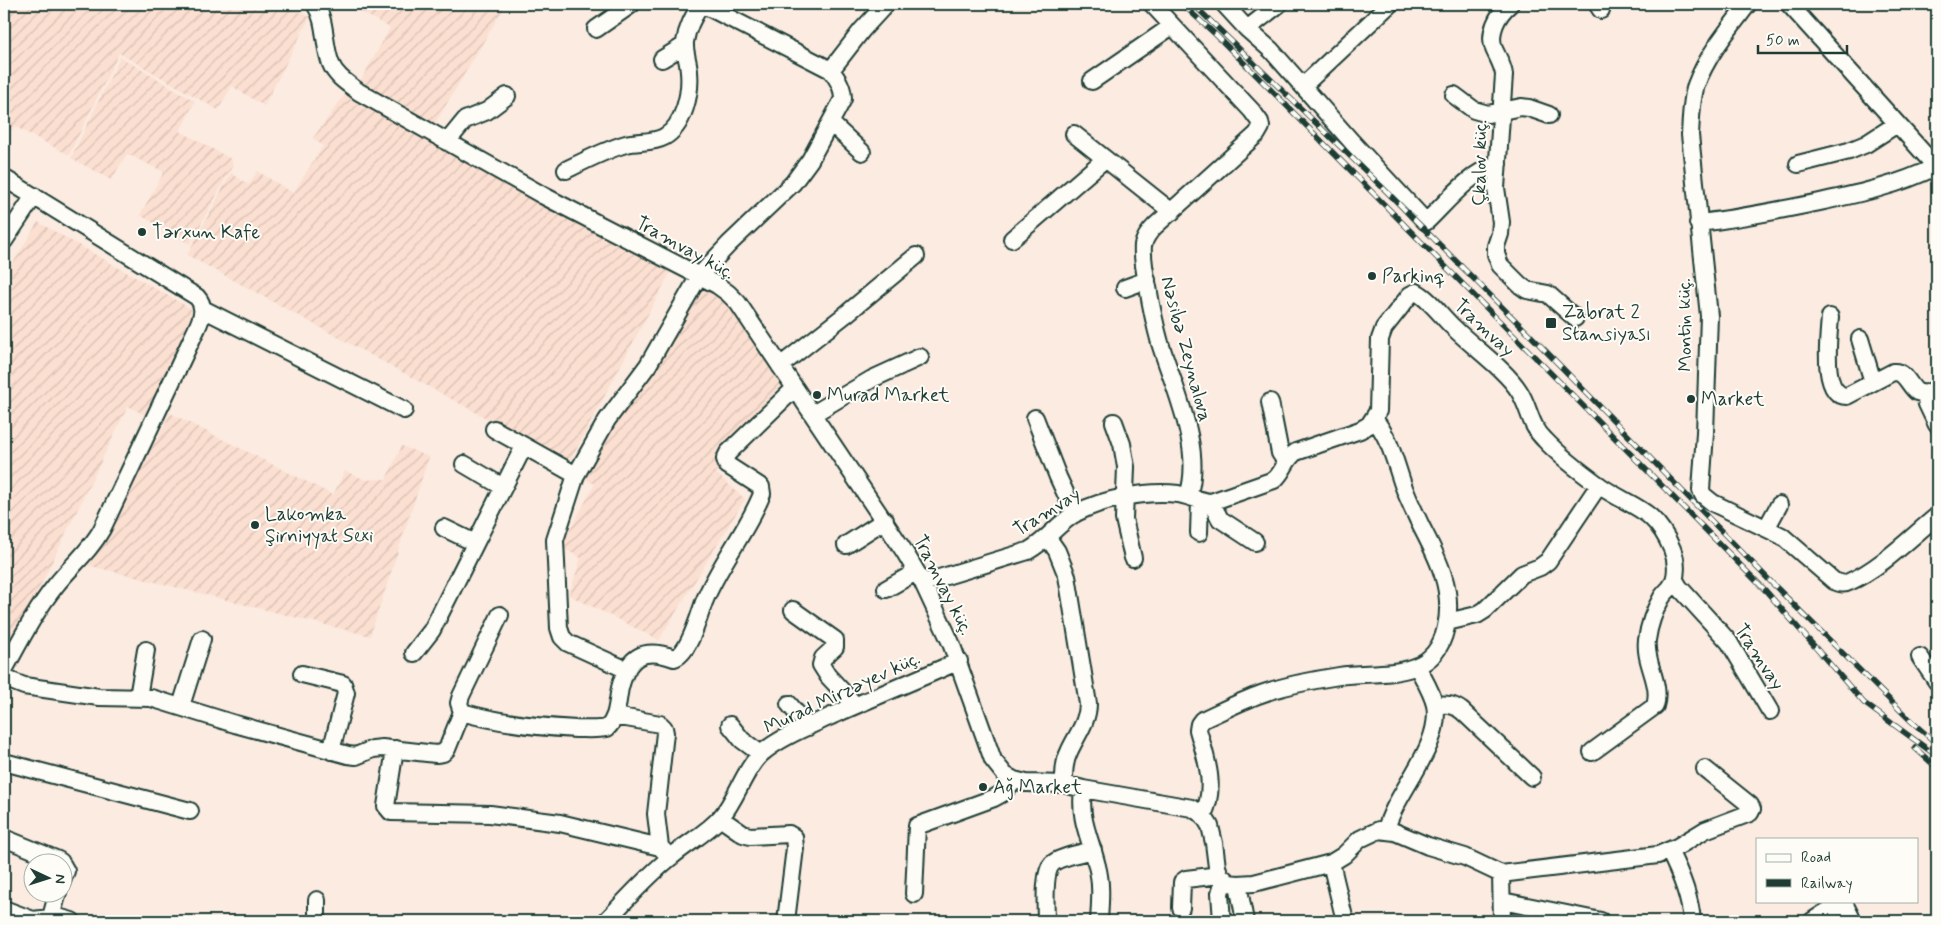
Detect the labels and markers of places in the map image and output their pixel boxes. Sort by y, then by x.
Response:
place label: Tərxun Kafe [152,220,260,245]
marker: Tərxun Kafe [136,226,148,238]
place label: Parkinq [1382,264,1445,289]
marker: Parkinq [1366,270,1378,282]
place label: Zabrat 2 Stansiyası [1562,300,1651,347]
marker: Zabrat 2 Stansiyası [1544,316,1558,330]
place label: Murad Market [827,383,950,408]
place label: Market [1701,387,1764,412]
marker: Murad Market [811,389,823,401]
marker: Market [1685,393,1697,405]
place label: Lakomka Şirniyyat Sexi [265,502,373,550]
marker: Lakomka Şirniyyat Sexi [249,519,261,531]
place label: Ağ Market [993,775,1082,801]
marker: Ağ Market [977,781,989,793]

